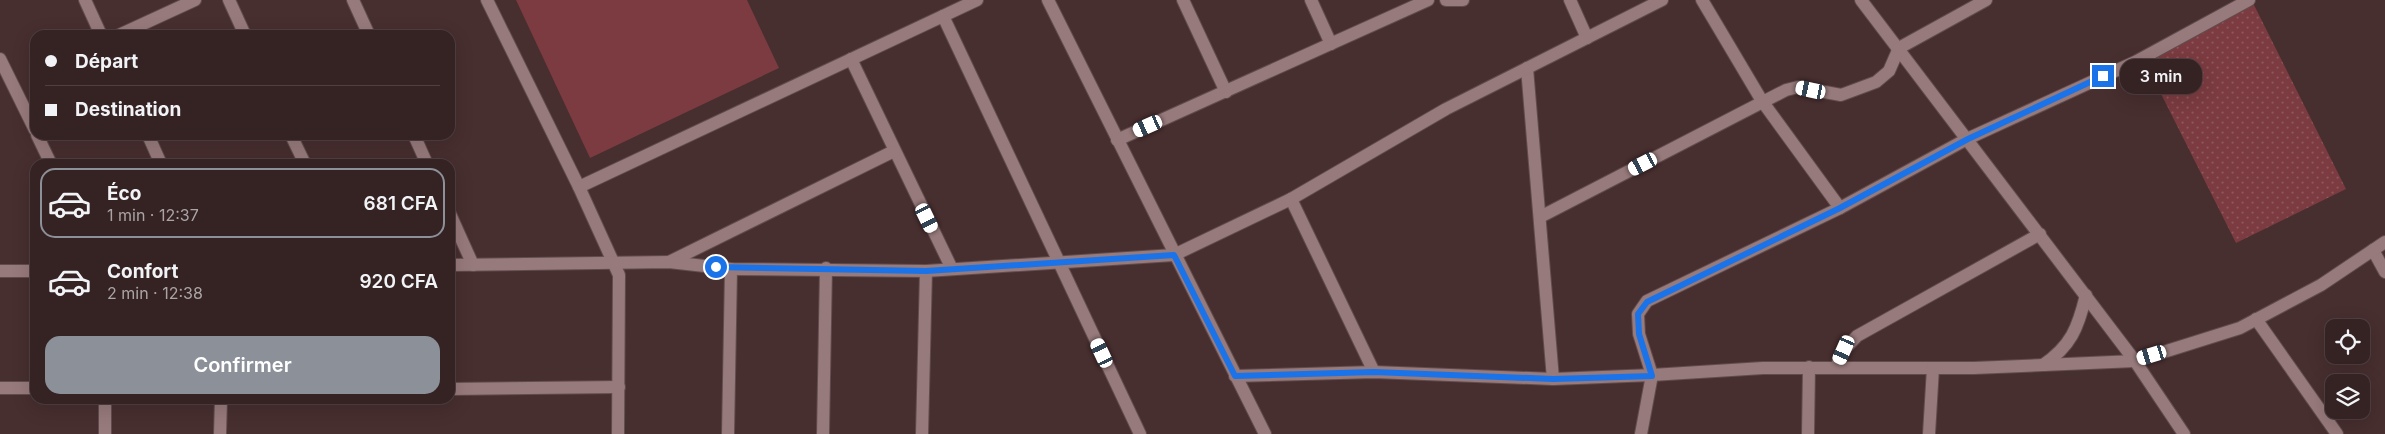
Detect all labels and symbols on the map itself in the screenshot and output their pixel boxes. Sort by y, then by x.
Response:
callout: 3 min [2120,58,2203,94]
route end [2092,65,2114,87]
car [1794,80,1827,100]
car [1131,113,1164,139]
car [1626,151,1659,177]
car [913,201,940,235]
route start [705,256,727,278]
car [1831,333,1856,367]
car [1088,336,1115,370]
car [2135,343,2168,367]

